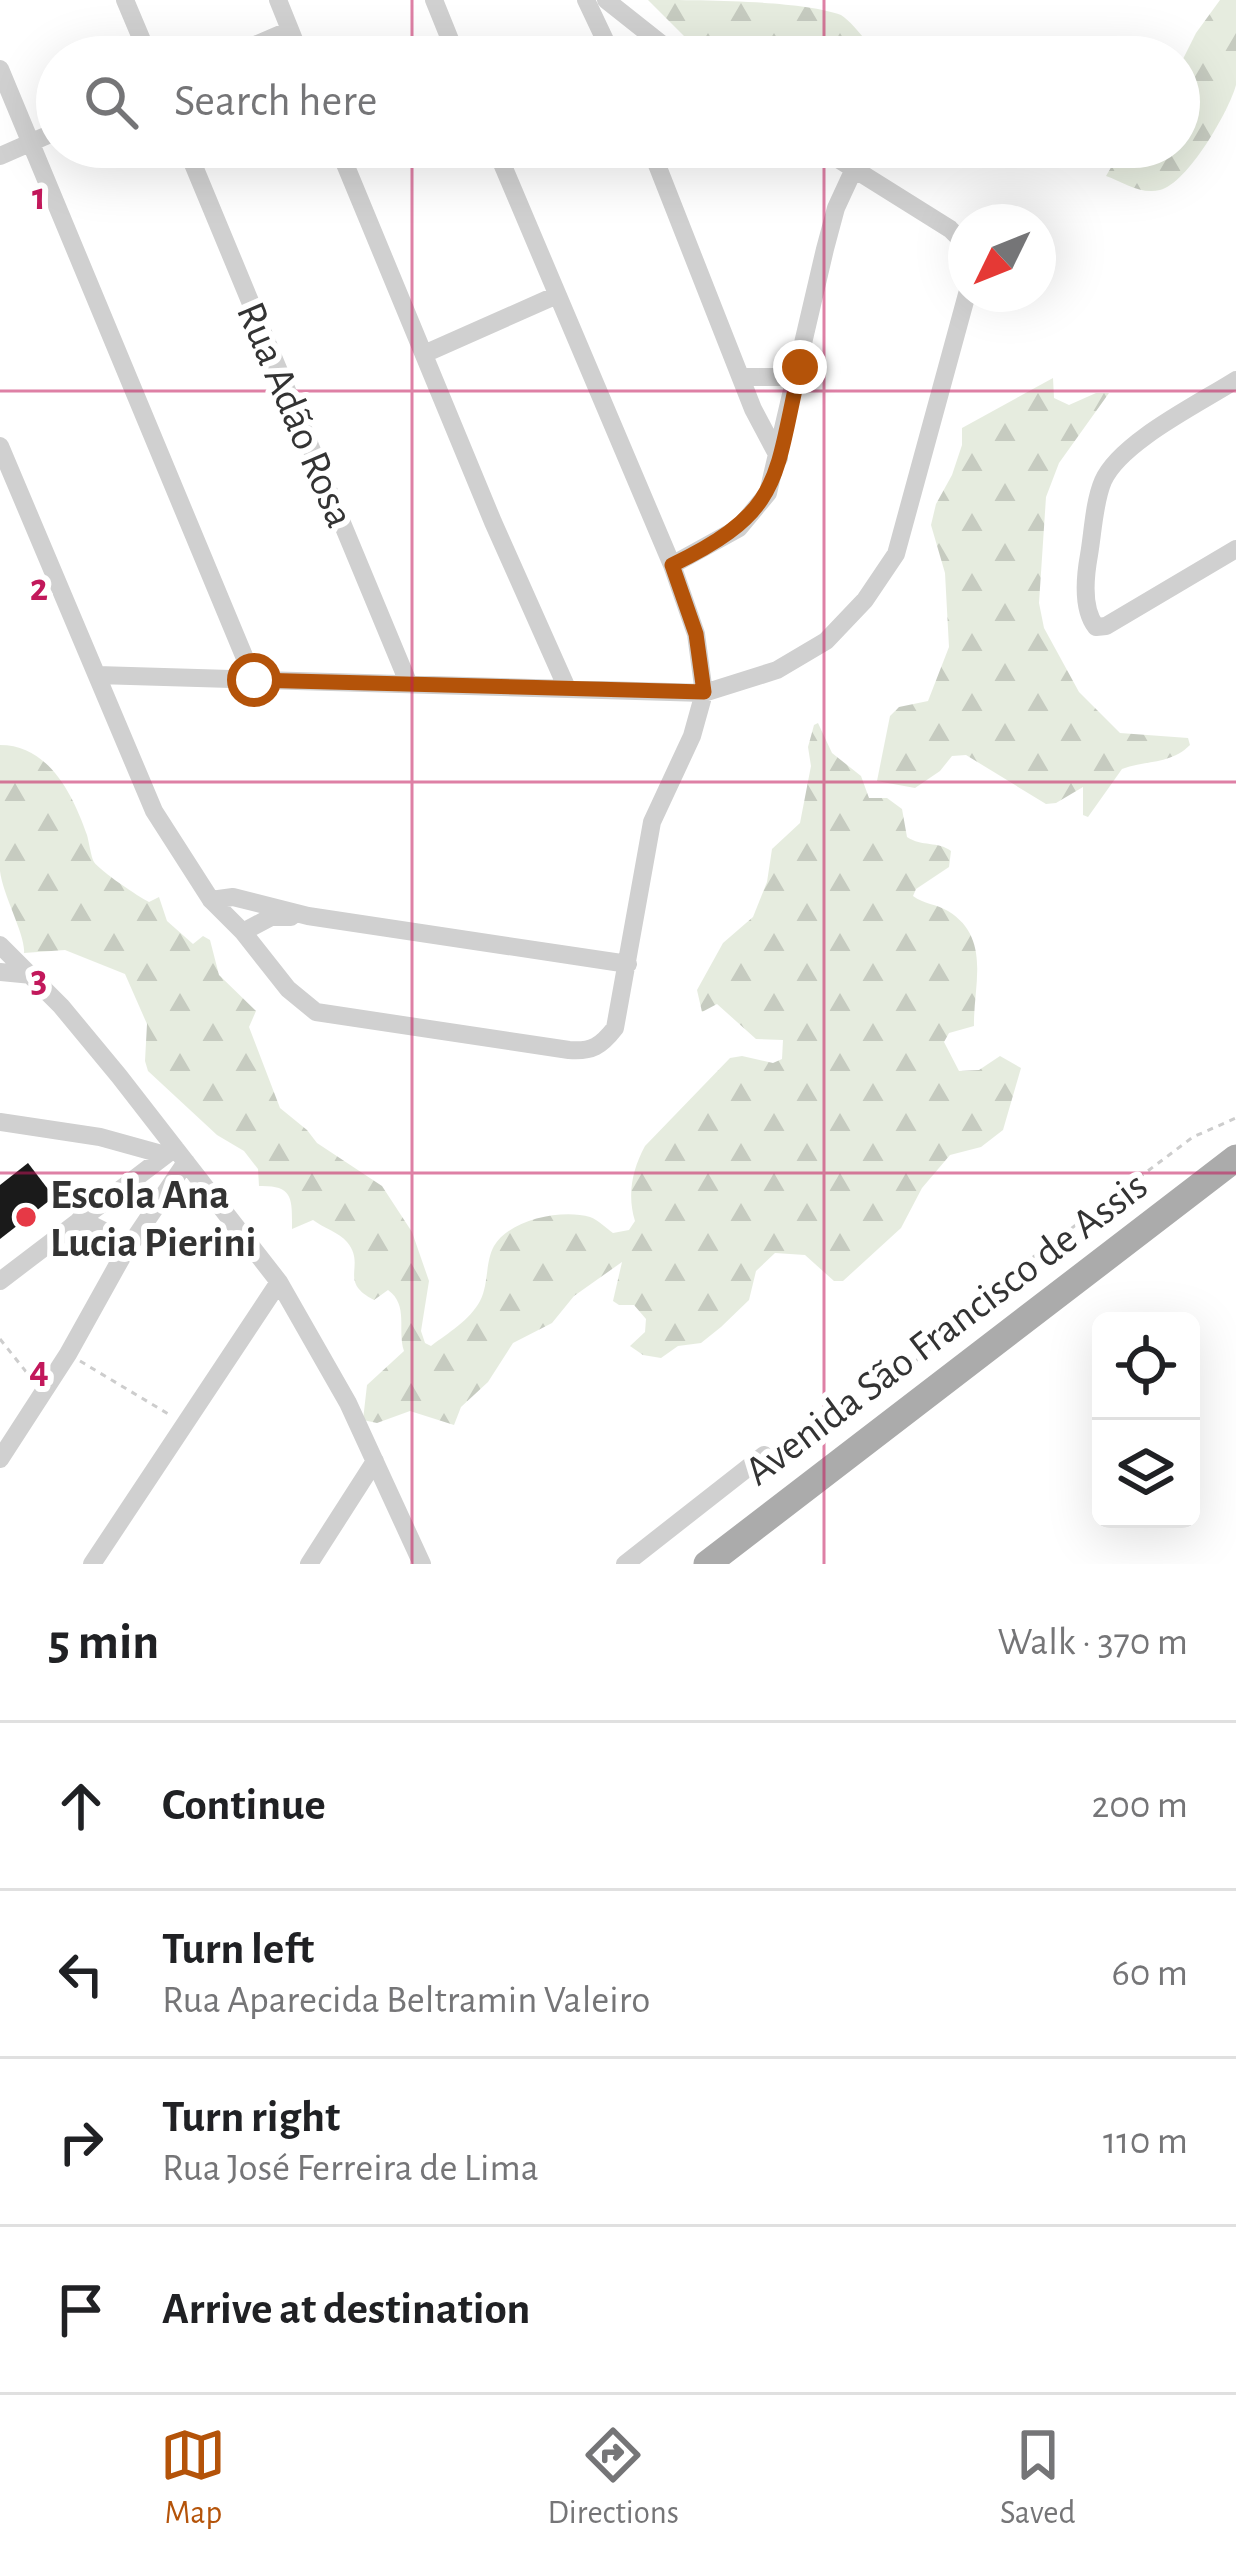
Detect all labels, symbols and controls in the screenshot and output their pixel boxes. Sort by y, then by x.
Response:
search box [36,36,1200,168]
icon: search [78,69,144,135]
text: Search here [174,79,377,124]
text: 1 [32,178,46,217]
north arrow [948,204,1056,312]
street label: Rua Adão Rosa [229,296,361,533]
route end [773,340,827,394]
text: 2 [30,569,48,608]
route start [227,653,281,707]
text: 3 [31,960,47,999]
street label: Avenida São Francisco de Assis [737,1164,1155,1493]
place label: Escola Ana Lucia Pierini [50,1174,257,1264]
marker: Escola Ana Lucia Pierini [13,1204,39,1230]
map controls [1092,1312,1200,1528]
button: locate [1092,1312,1200,1420]
text: 4 [29,1351,49,1390]
button: layers [1092,1420,1200,1528]
text: 5 min [48,1617,159,1668]
text: Walk · 370 m [997,1623,1188,1662]
icon: ahead [48,1773,114,1839]
text: Continue [162,1783,326,1828]
text: 200 m [1091,1786,1188,1825]
text: Turn left [162,1927,314,1972]
icon: left [48,1941,114,2007]
text: 60 m [1111,1954,1188,1993]
text: Rua Aparecida Beltramin Valeiro [162,1981,650,2020]
text: Turn right [162,2095,340,2140]
icon: right [48,2109,114,2175]
text: 110 m [1103,2122,1188,2161]
text: Rua José Ferreira de Lima [162,2149,539,2188]
icon: arrive [48,2277,114,2343]
text: Arrive at destination [162,2287,530,2332]
tab: Map [160,2422,226,2534]
tab: Directions [547,2422,679,2534]
tab: Saved [1000,2422,1075,2534]

